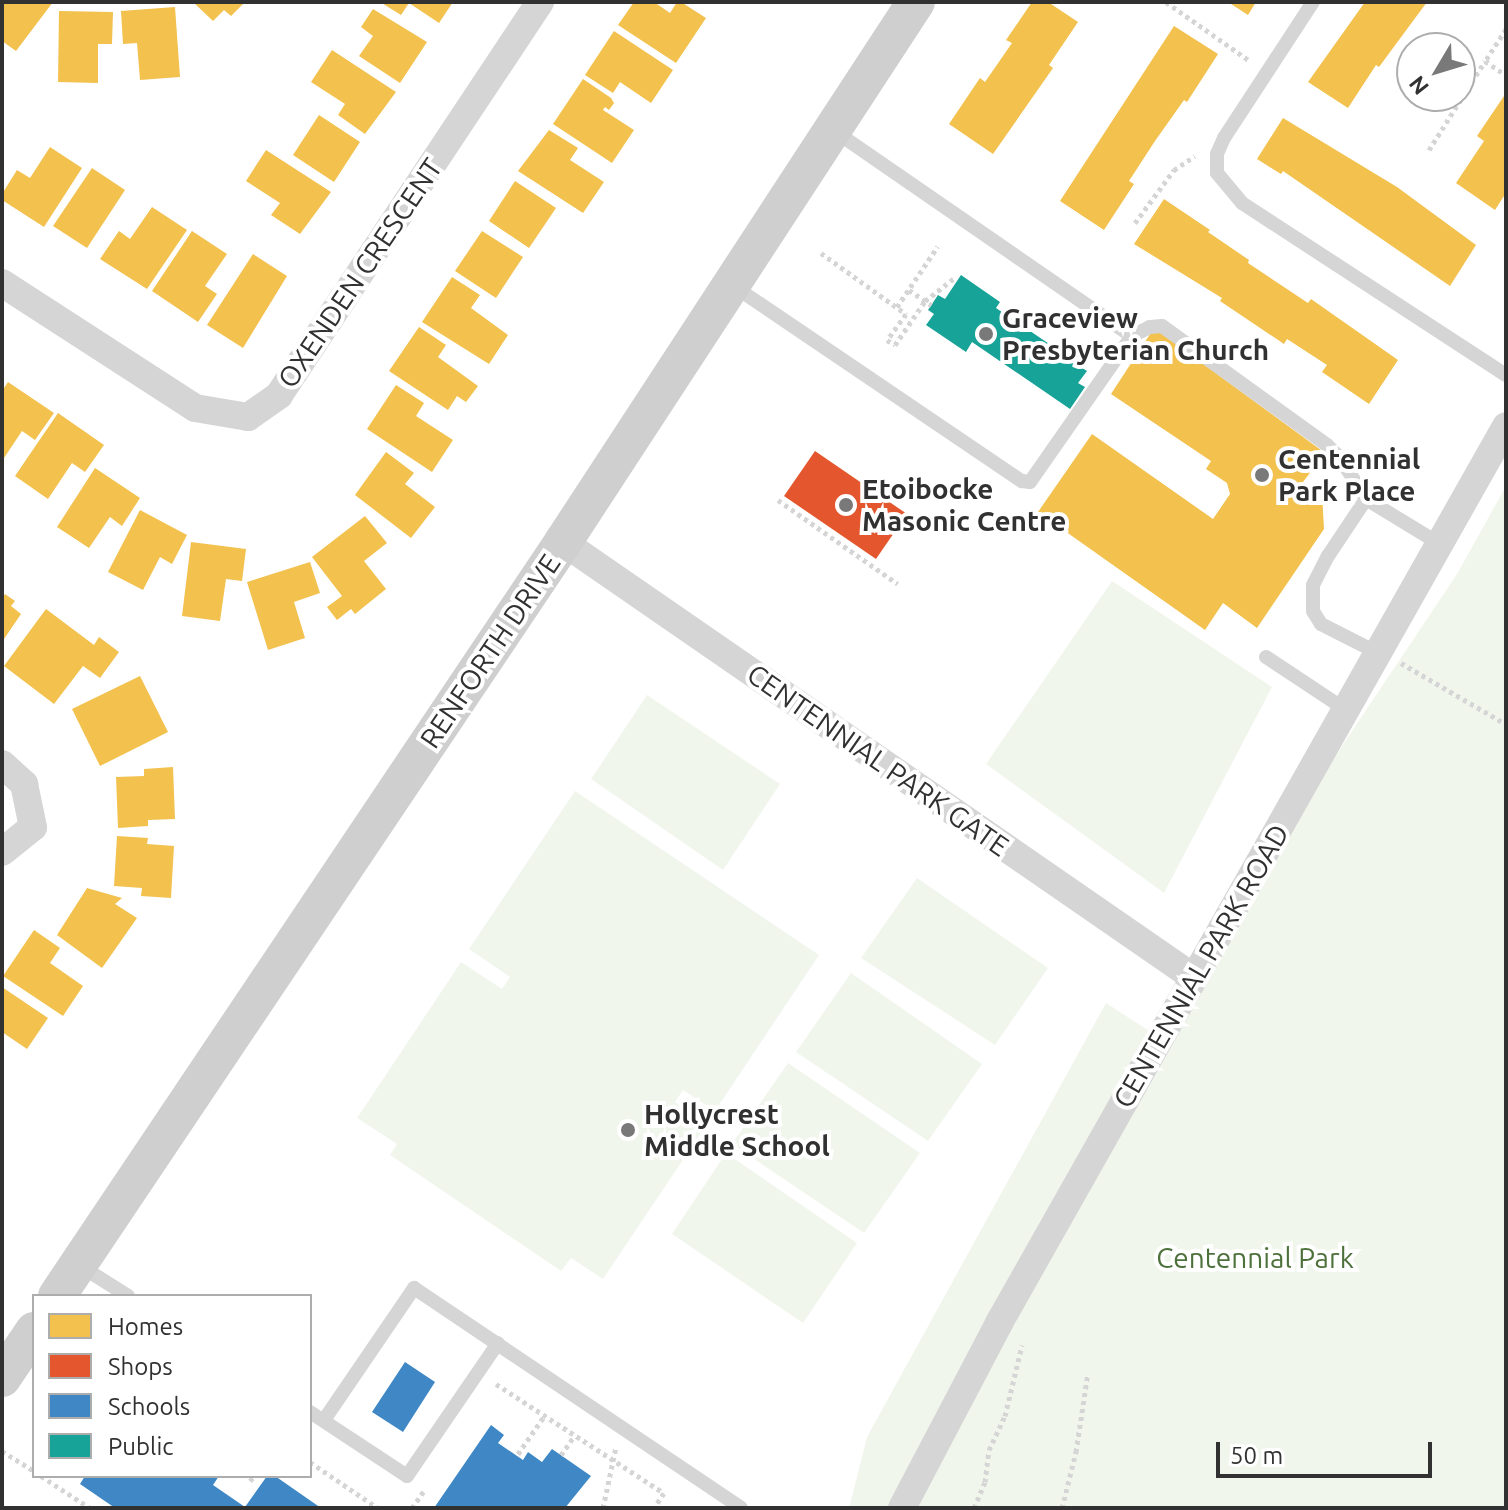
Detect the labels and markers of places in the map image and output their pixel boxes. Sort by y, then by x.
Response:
place label: Graceview Presbyterian Church [1002,301,1269,367]
marker: Graceview Presbyterian Church [977,325,995,343]
place label: Centennial Park Place [1278,442,1420,508]
marker: Centennial Park Place [1253,466,1271,484]
place label: Etoibocke Masonic Centre [862,472,1066,538]
marker: Etoibocke Masonic Centre [837,496,855,514]
place label: Hollycrest Middle School [644,1097,830,1163]
marker: Hollycrest Middle School [619,1121,637,1139]

